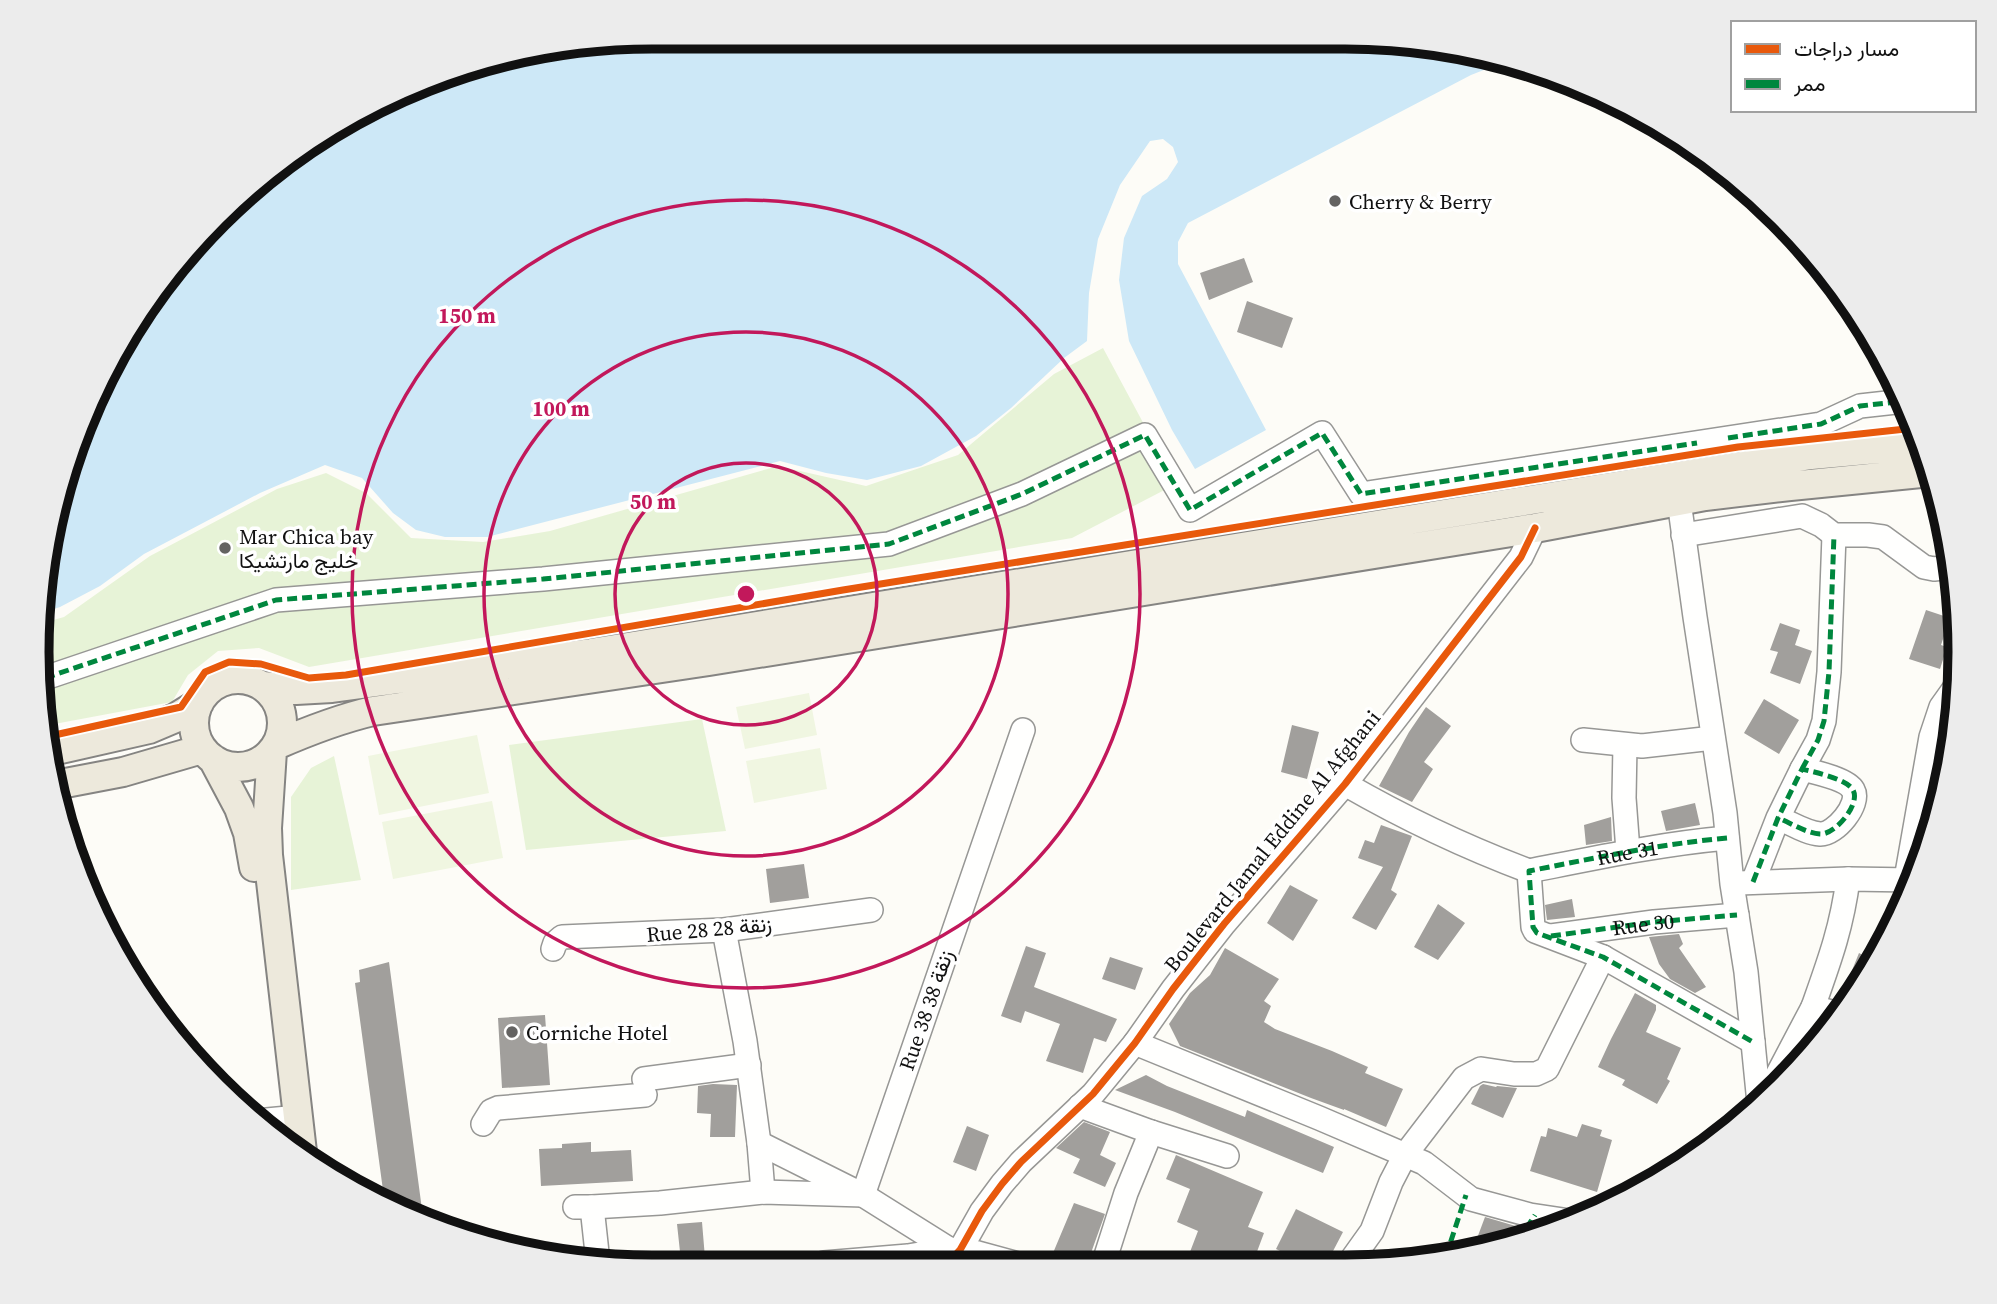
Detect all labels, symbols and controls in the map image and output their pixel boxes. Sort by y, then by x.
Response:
legend [1731,21,1976,112]
text: مسار دراجات [1794,34,1899,63]
text: ممر [1793,69,1825,98]
place label: Cherry & Berry [1349,187,1492,216]
marker: Cherry & Berry [1327,193,1343,209]
text: 150 m [438,301,496,330]
text: 100 m [532,394,590,423]
text: 50 m [630,487,676,516]
place label: Mar Chica bay خليج مارتشيكا [239,522,373,575]
marker: Mar Chica bay خليج مارتشيكا [217,540,233,556]
centre of rings [734,582,758,606]
street label: Boulevard Jamal Eddine Al Afghani [1157,704,1387,978]
street label: Rue 31 [1594,832,1660,872]
street label: Rue 30 [1610,906,1675,942]
street label: Rue 28 زنقة 28 [645,909,773,949]
street label: Rue 38 زنقة 38 [892,946,960,1074]
place label: Corniche Hotel [526,1018,668,1047]
marker: Corniche Hotel [504,1024,520,1040]

